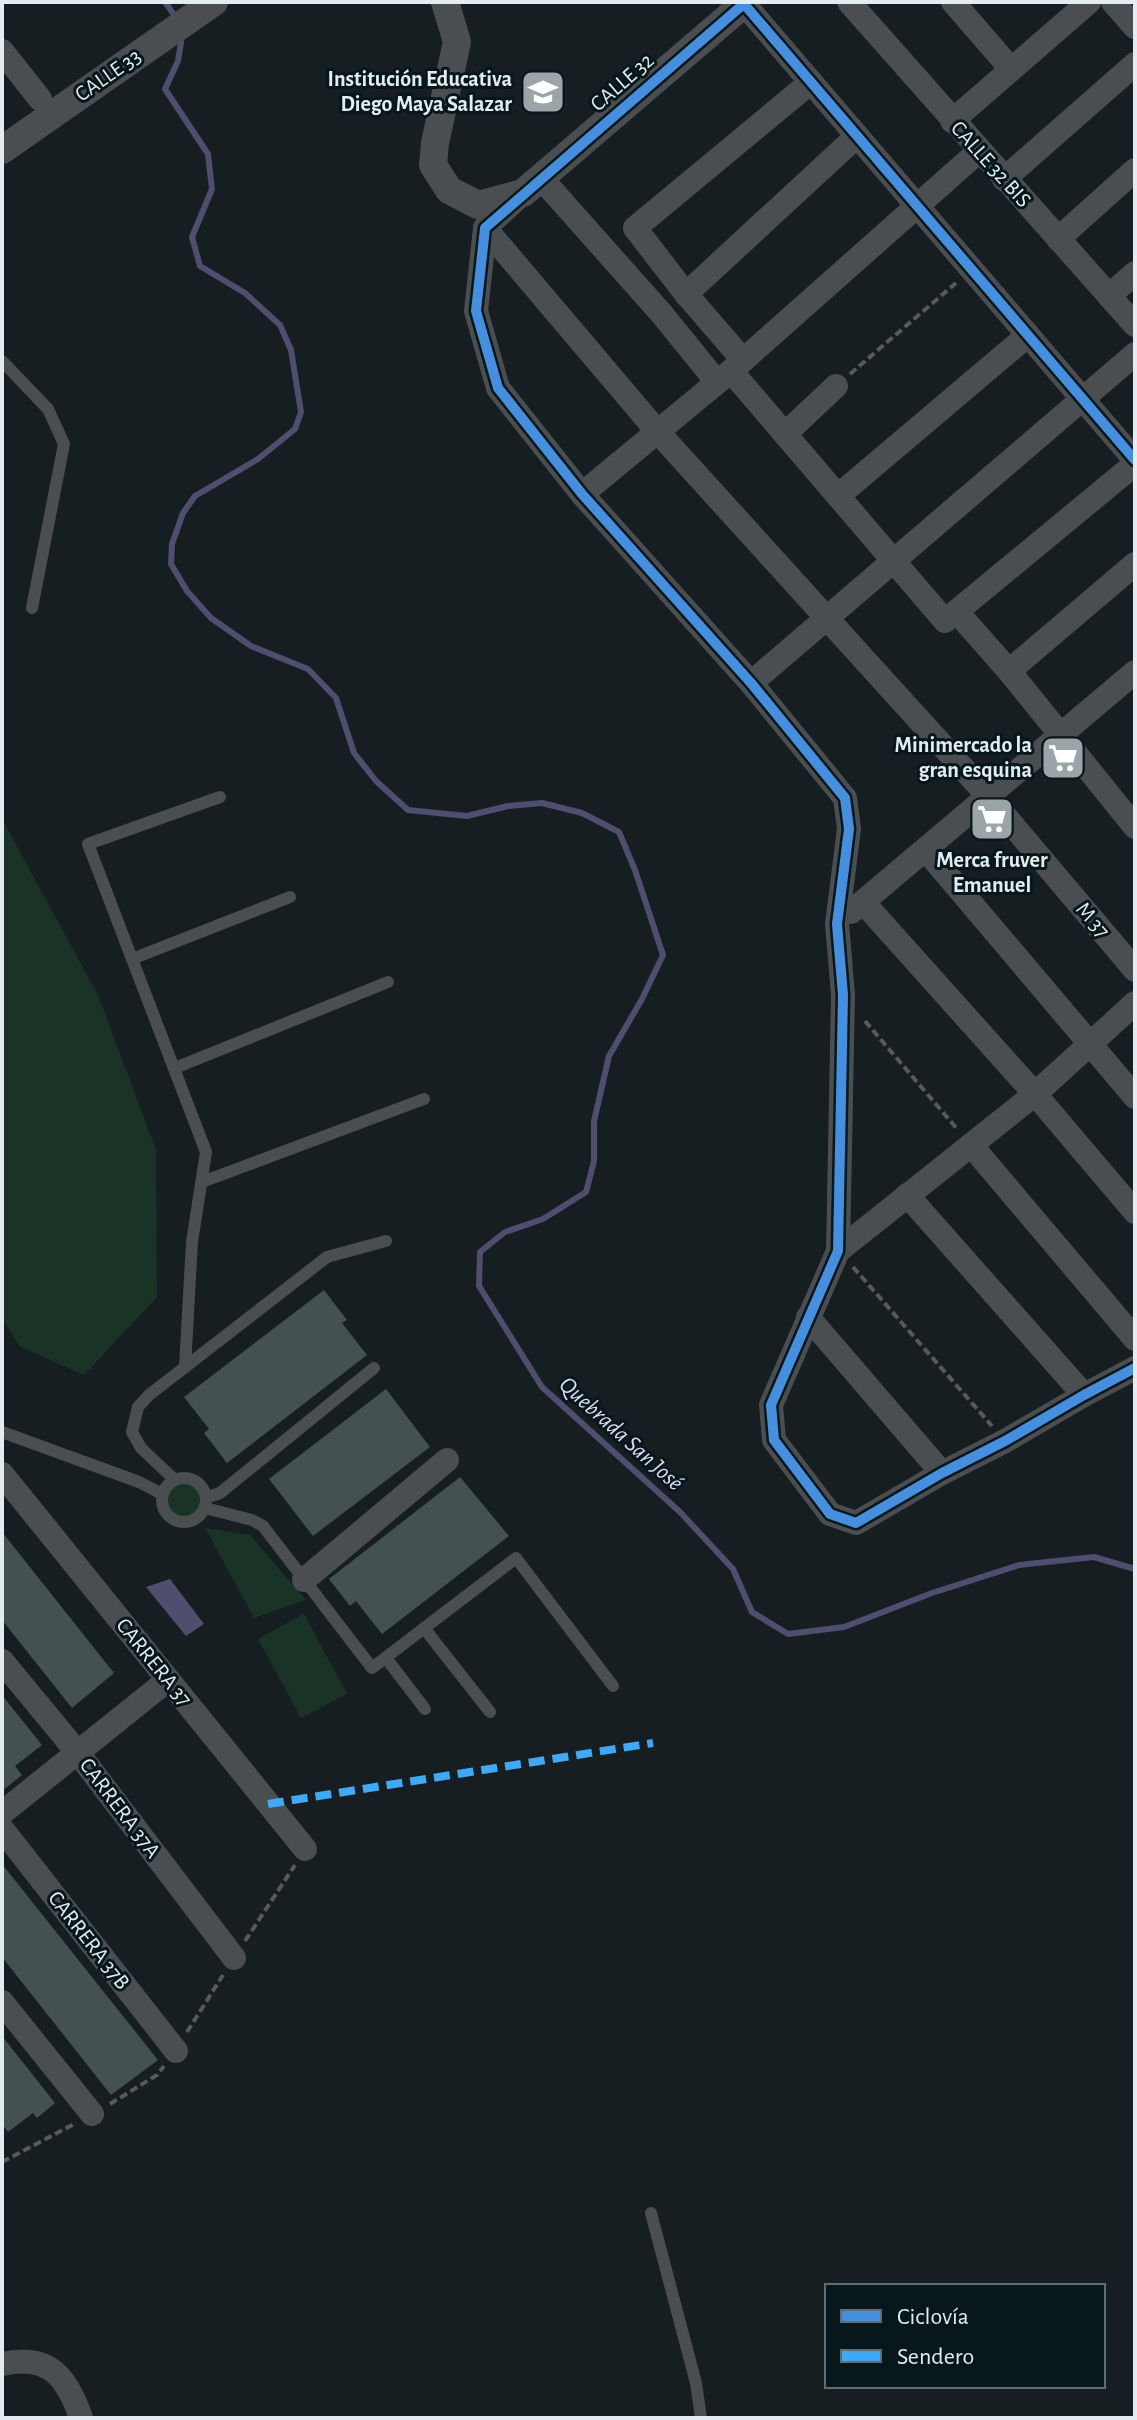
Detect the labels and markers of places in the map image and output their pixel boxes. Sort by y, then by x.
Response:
place label: Institución Educativa Diego Maya Salazar [328,68,512,116]
school or university icon: Institución Educativa Diego Maya Salazar [519,68,567,116]
place label: Minimercado la gran esquina [895,734,1032,781]
supermarket icon: Minimercado la gran esquina [1039,734,1087,782]
supermarket icon: Merca fruver Emanuel [968,795,1016,843]
place label: Merca fruver Emanuel [936,849,1048,896]

